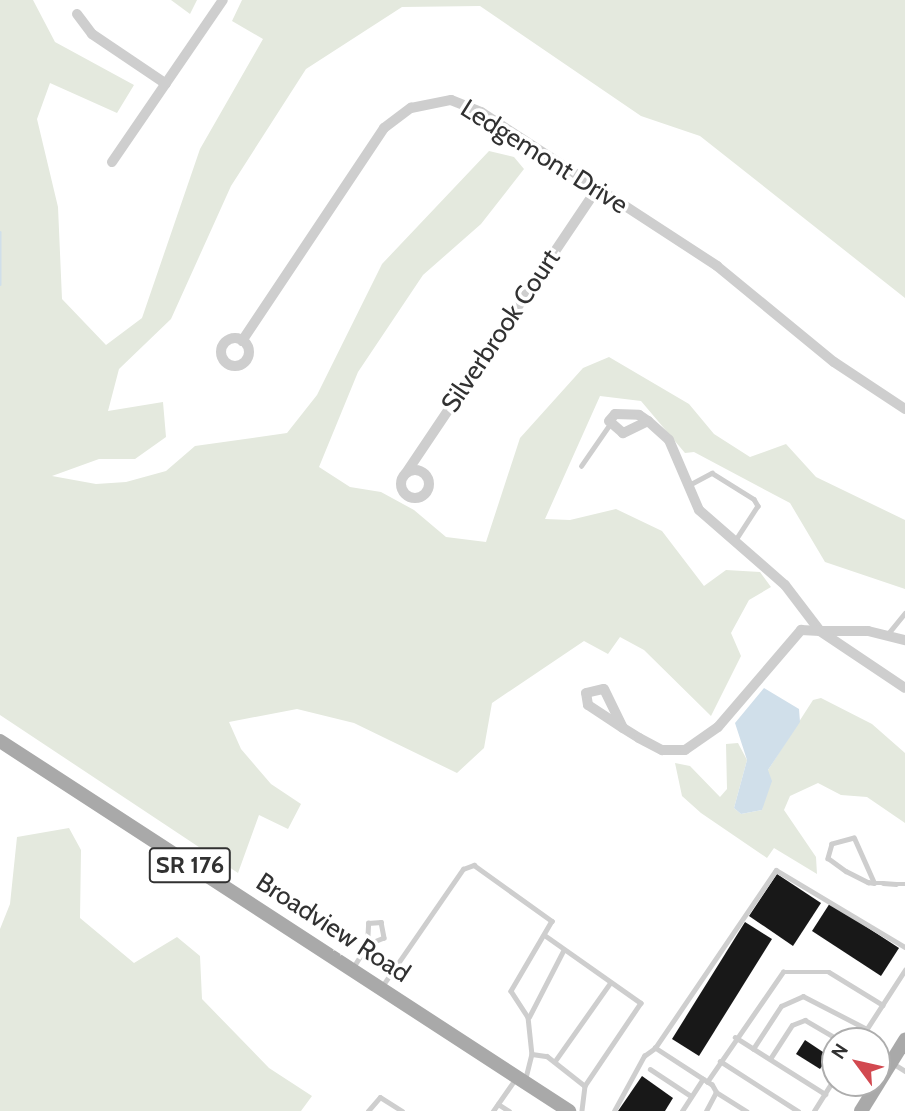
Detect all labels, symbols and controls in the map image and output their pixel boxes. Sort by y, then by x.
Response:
street label: Ledgemont Drive [455,93,633,221]
street label: Silverbrook Court [435,244,567,418]
road number: SR 176 [148,844,232,886]
street label: Broadview Road [250,867,416,989]
north arrow [821,1027,891,1097]
text: N [826,1039,853,1063]

